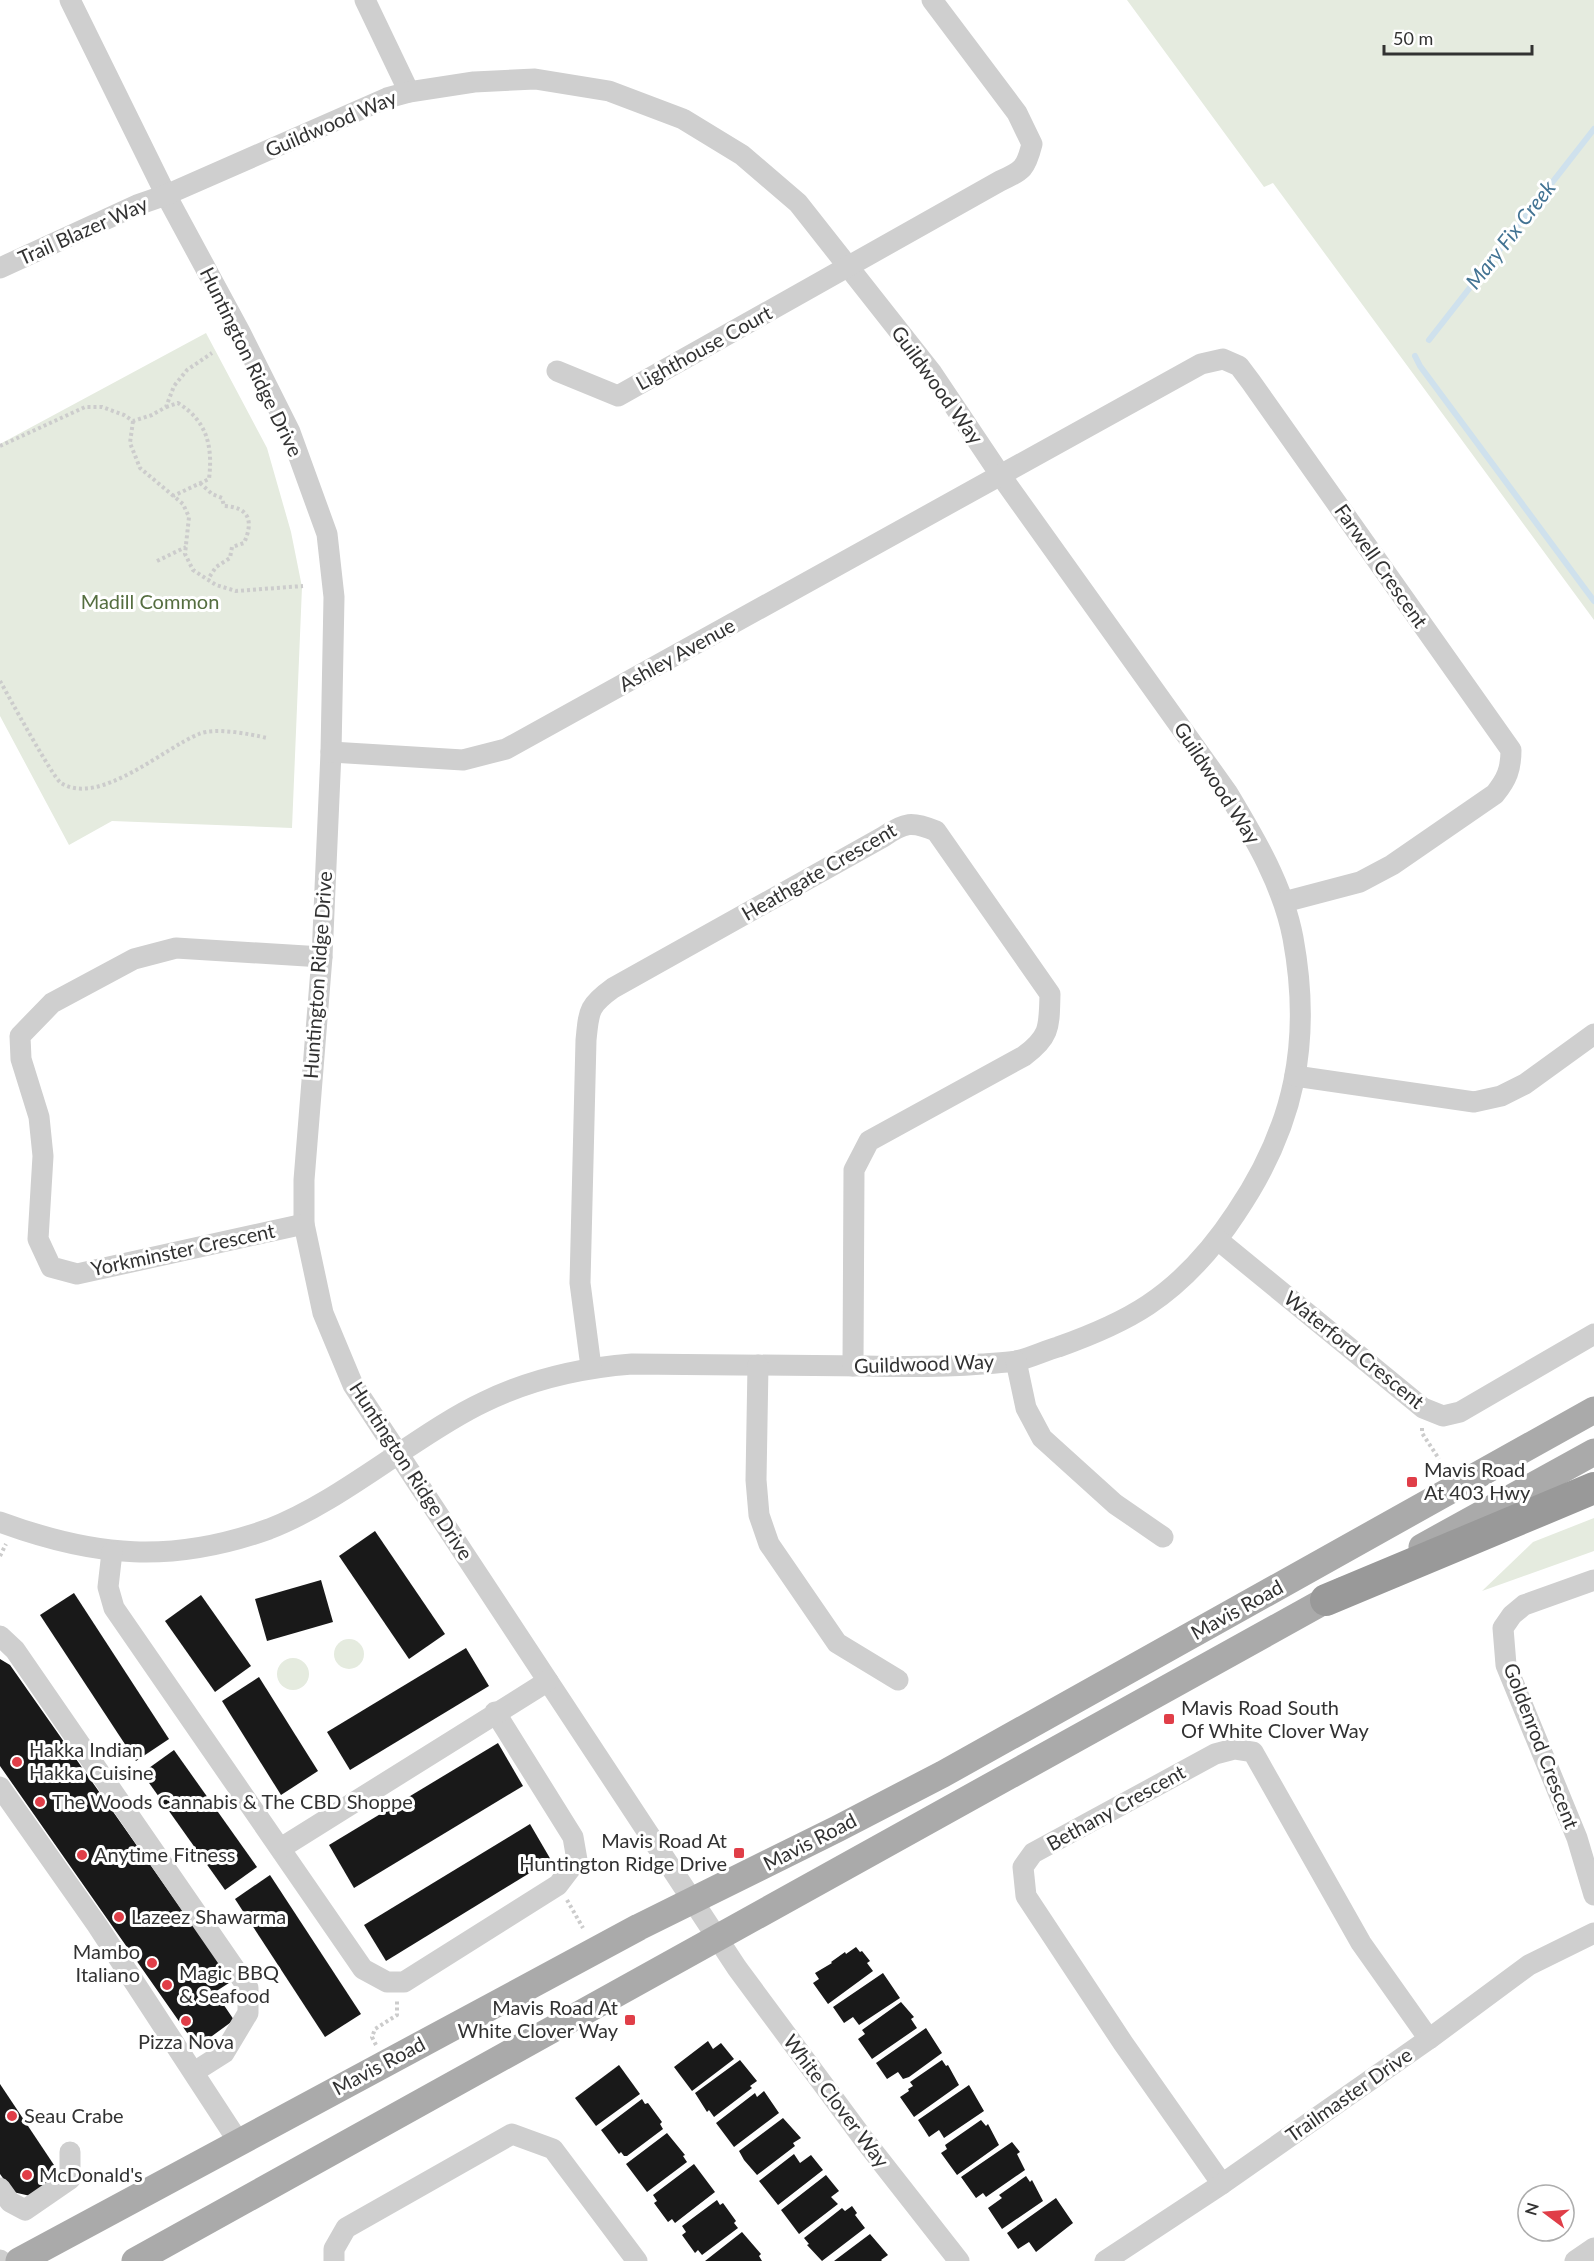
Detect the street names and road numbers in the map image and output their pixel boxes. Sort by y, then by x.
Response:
street label: Guildwood Way [261,84,400,162]
street label: Trail Blazer Way [14,190,152,269]
street label: Huntington Ridge Drive [196,263,308,460]
street label: Lighthouse Court [631,300,776,394]
street label: Guildwood Way [887,321,989,449]
street label: Farwell Crescent [1330,499,1433,632]
street label: Ashley Avenue [614,612,739,696]
street label: Guildwood Way [1170,717,1266,848]
street label: Heathgate Crescent [737,817,900,925]
street label: Huntington Ridge Drive [298,870,336,1079]
street label: Yorkminster Crescent [89,1218,277,1280]
street label: Waterford Crescent [1280,1285,1429,1413]
street label: Guildwood Way [853,1349,995,1377]
street label: Huntington Ridge Drive [345,1377,479,1564]
street label: Mavis Road [1186,1574,1287,1644]
street label: Goldenrod Crescent [1499,1659,1585,1832]
street label: Bethany Crescent [1042,1759,1189,1855]
street label: Mavis Road [759,1807,860,1875]
street label: White Clover Way [779,2029,895,2172]
street label: Mavis Road [328,2031,429,2099]
street label: Trailmaster Drive [1281,2042,1416,2147]

